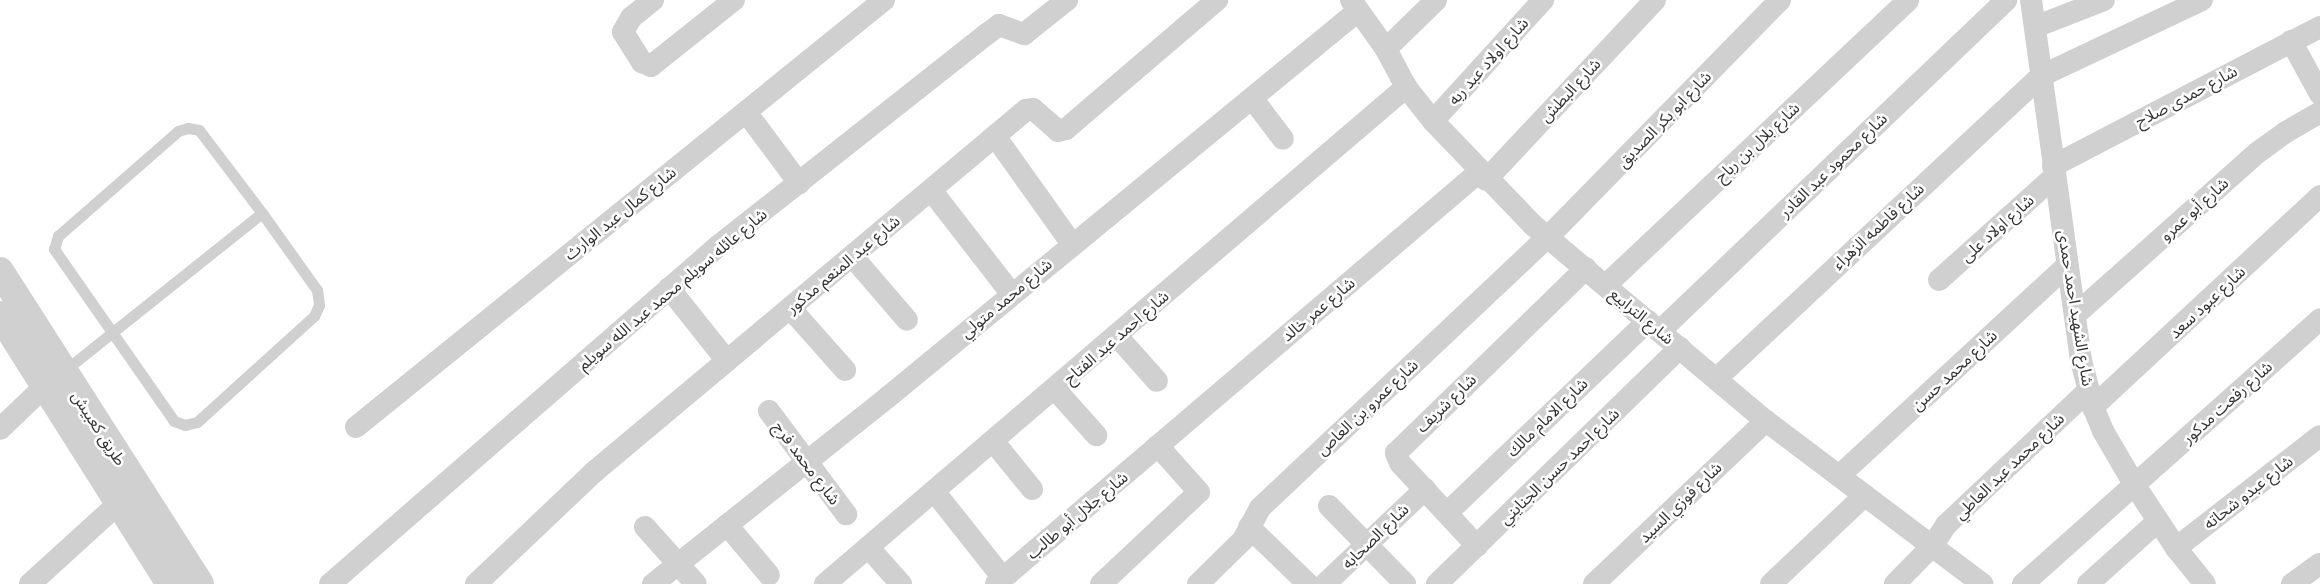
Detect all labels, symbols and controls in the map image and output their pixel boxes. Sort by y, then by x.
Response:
street label: شارع اولاد عبد ربه [1444,13,1532,109]
street label: شارع البطش [1536,54,1604,126]
street label: شارع حمدى صلاح [2132,61,2240,131]
street label: شارع ابو بكر الصديق [1613,67,1715,171]
street label: شارع بلال بن رباح [1711,98,1803,186]
street label: شارع محمود عبد القادر [1775,109,1891,221]
street label: شارع كمال عبد الوارث [560,162,680,264]
street label: شارع أبو عمرو [2156,173,2232,245]
street label: شارع فاطمه الزهراء [1828,179,1928,273]
street label: شارع اولاد على [1956,190,2038,266]
street label: شارع عائله سويلم محمد عبد الله سويلم [573,204,771,374]
street label: شارع عبد المنعم مدكور [782,211,904,317]
street label: شارع الشهيد احمد حمدى [2054,229,2098,387]
street label: شارع محمد متولي [956,254,1056,342]
street label: شارع عبود سعد [2165,262,2249,342]
street label: شارع عمر خالد [1278,273,1358,345]
street label: شارع الترابيع [1606,284,1678,348]
street label: شارع احمد عبد الفتاح [1060,286,1172,388]
street label: شارع محمد حسن [1907,325,2001,415]
street label: شارع عمرو بن العاص [1312,355,1422,459]
street label: شارع رفعت مدكور [2178,357,2276,447]
street label: شارع شريف [1412,370,1480,436]
street label: شارع الامام مالك [1503,374,1591,460]
street label: طريق كعبيش [68,387,130,469]
street label: شارع احمد حسن الجنايني [1495,404,1623,528]
street label: شارع محمد عبد العاطي [1950,409,2068,523]
street label: شارع محمد فرج [769,418,845,508]
street label: شارع عبدو شحاته [2199,451,2297,533]
street label: شارع فوزي السيد [1634,458,1726,546]
street label: شارع جلال أبو طالب [1023,467,1131,563]
street label: شارع الصحابه [1338,499,1412,573]

